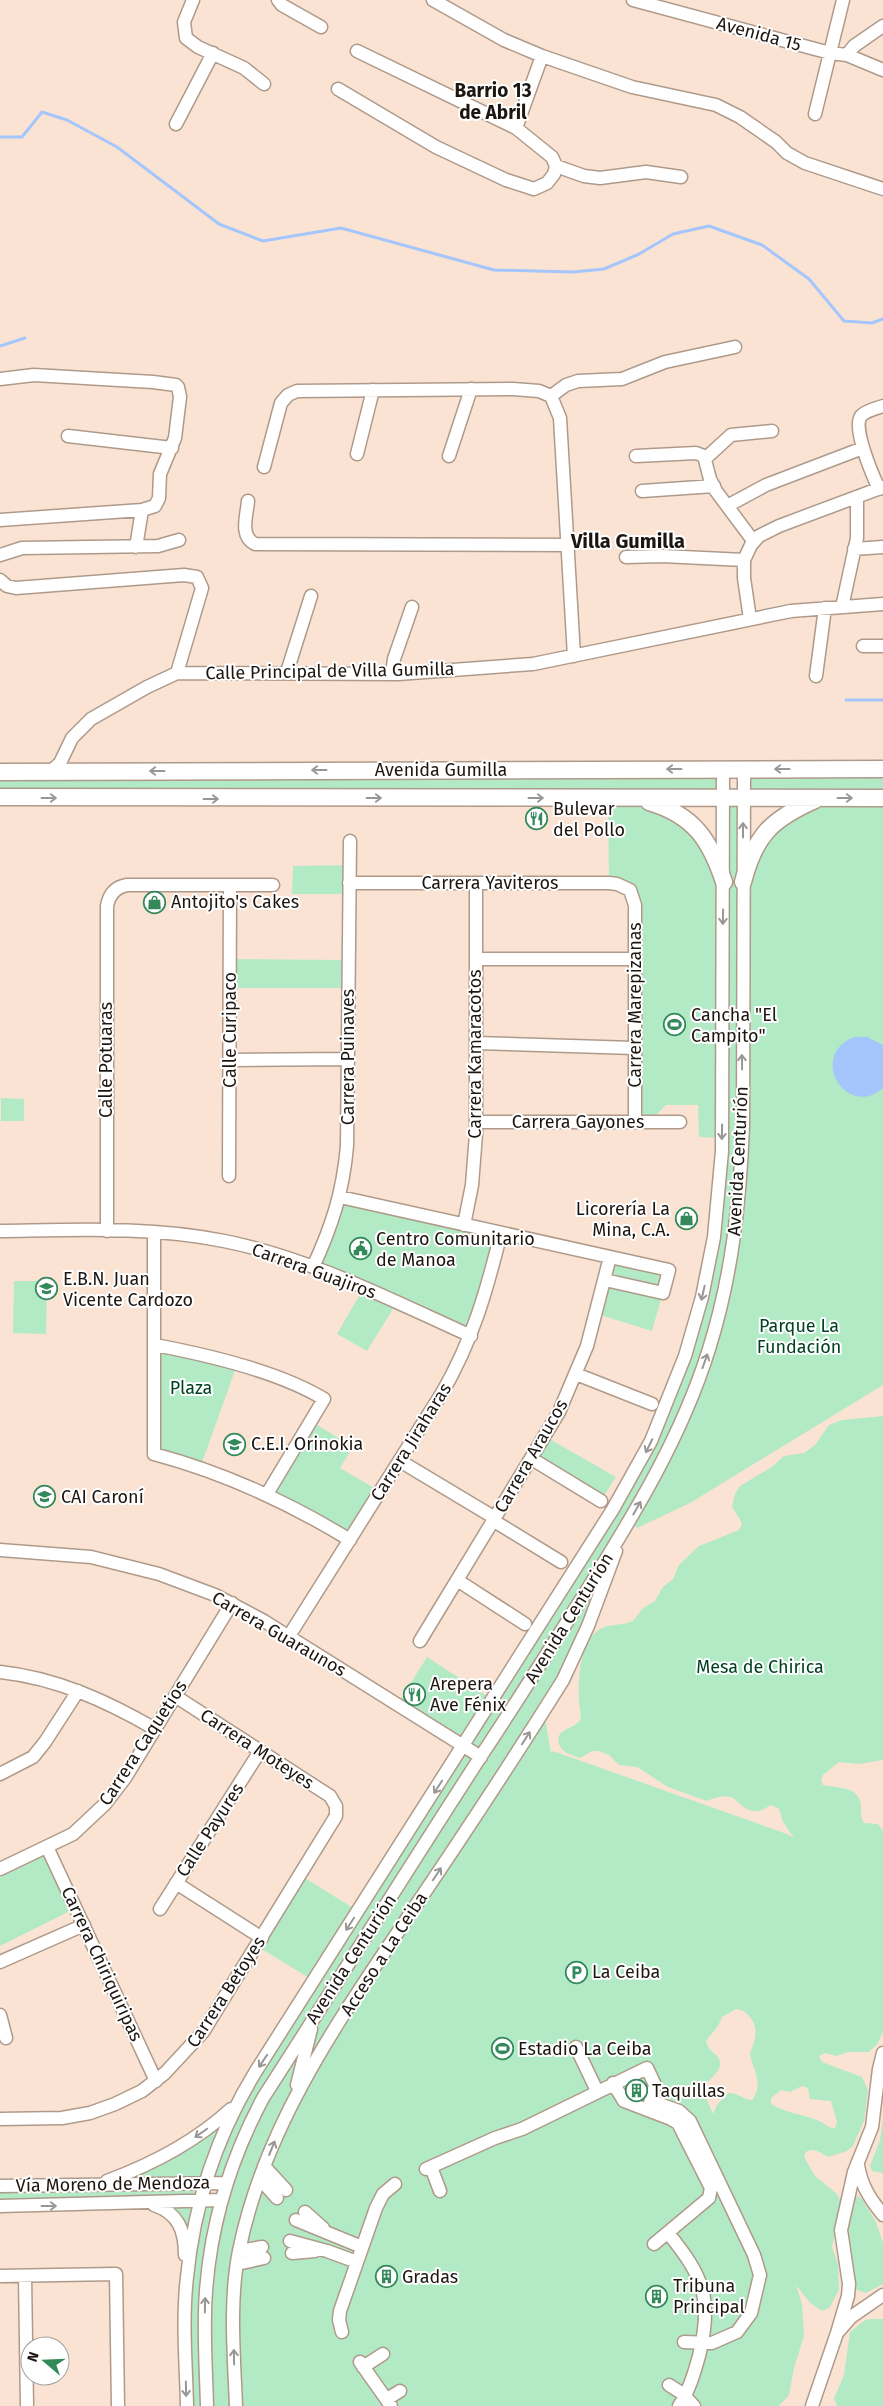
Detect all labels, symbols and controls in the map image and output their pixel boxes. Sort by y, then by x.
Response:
street label: Avenida 15 [714,12,804,56]
district label: Barrio 13 de Abril [454,79,532,124]
district label: Villa Gumilla [570,529,685,553]
street label: Calle Principal de Villa Gumilla [205,658,455,684]
street label: Avenida Gumilla [375,759,507,781]
one-way arrow [667,764,683,774]
one-way arrow [774,764,790,774]
one-way arrow [312,765,328,775]
one-way arrow [149,766,166,776]
one-way arrow [40,793,56,803]
one-way arrow [528,793,544,803]
one-way arrow [836,793,853,803]
one-way arrow [202,794,219,804]
one-way arrow [365,794,381,803]
place label: Bulevar del Pollo [553,798,625,841]
restaurant icon: Bulevar del Pollo [525,807,549,831]
one-way arrow [738,822,748,838]
street label: Carrera Yaviteros [421,872,559,894]
shop icon: Antojito's Cakes [143,890,167,914]
place label: Antojito's Cakes [171,891,299,913]
one-way arrow [718,908,728,925]
street label: Carrera Marepizanas [624,922,646,1088]
street label: Carrera Kamaracotos [464,969,486,1139]
street label: Calle Curipaco [219,972,241,1088]
street label: Carrera Puinaves [337,989,359,1125]
street label: Calle Potuaras [95,1002,117,1118]
place label: Cancha "El Campito" [691,1004,777,1047]
sports icon: Cancha "El Campito" [663,1013,687,1037]
one-way arrow [738,1055,747,1071]
street label: Avenida Centurión [723,1086,753,1236]
street label: Carrera Gayones [512,1111,644,1133]
one-way arrow [717,1124,727,1140]
place label: Licorería La Mina, C.A. [576,1198,670,1241]
shop icon: Licorería La Mina, C.A. [674,1207,698,1231]
place label: Centro Comunitario de Manoa [376,1228,535,1271]
public building icon: Centro Comunitario de Manoa [348,1237,372,1261]
street label: Carrera Guajiros [249,1238,379,1304]
place label: E.B.N. Juan Vicente Cardozo [63,1268,193,1311]
school or university icon: E.B.N. Juan Vicente Cardozo [35,1277,59,1301]
one-way arrow [698,1284,707,1300]
park label: Parque La Fundación [757,1315,841,1358]
one-way arrow [701,1353,710,1369]
park label: Plaza [170,1377,212,1399]
street label: Carrera Jiraharas [366,1379,456,1505]
street label: Carrera Araucos [490,1395,572,1517]
school or university icon: C.E.I. Orinokia [223,1432,247,1456]
place label: C.E.I. Orinokia [251,1433,363,1455]
one-way arrow [643,1438,653,1453]
school or university icon: CAI Caroní [33,1485,57,1509]
place label: CAI Caroní [61,1486,144,1508]
one-way arrow [633,1501,642,1516]
street label: Avenida Centurión [520,1549,618,1687]
street label: Carrera Guaraunos [208,1587,350,1681]
park label: Mesa de Chirica [696,1656,824,1678]
place label: Arepera Ave Fénix [430,1673,506,1716]
street label: Carrera Caquetios [94,1676,192,1810]
restaurant icon: Arepera Ave Fénix [402,1682,426,1706]
street label: Carrera Moteyes [196,1704,318,1794]
one-way arrow [521,1732,531,1746]
street label: Calle Payures [172,1779,248,1881]
one-way arrow [433,1780,443,1794]
one-way arrow [432,1868,442,1882]
street label: Carrera Chiriquiripas [56,1883,148,2045]
street label: Acceso a La Ceiba [336,1888,432,2020]
street label: Avenida Centurión [301,1890,401,2028]
one-way arrow [345,1917,355,1931]
street label: Carrera Betoyes [182,1932,270,2052]
parking icon: La Ceiba [564,1960,588,1984]
place label: La Ceiba [592,1961,660,1983]
sports icon: Estadio La Ceiba [490,2037,514,2061]
place label: Estadio La Ceiba [518,2038,652,2060]
one-way arrow [258,2054,268,2068]
building icon: Taquillas [624,2079,648,2103]
place label: Taquillas [652,2080,725,2102]
one-way arrow [194,2128,208,2138]
one-way arrow [267,2141,277,2156]
street label: Vía Moreno de Mendoza [16,2171,210,2197]
one-way arrow [40,2201,56,2210]
building icon: Gradas [374,2265,398,2289]
place label: Gradas [402,2266,458,2288]
place label: Tribuna Principal [673,2275,745,2318]
building icon: Tribuna Principal [645,2284,669,2308]
one-way arrow [201,2297,210,2313]
north arrow [20,2336,70,2386]
text: N [24,2350,43,2364]
one-way arrow [230,2350,239,2366]
one-way arrow [182,2381,191,2397]

